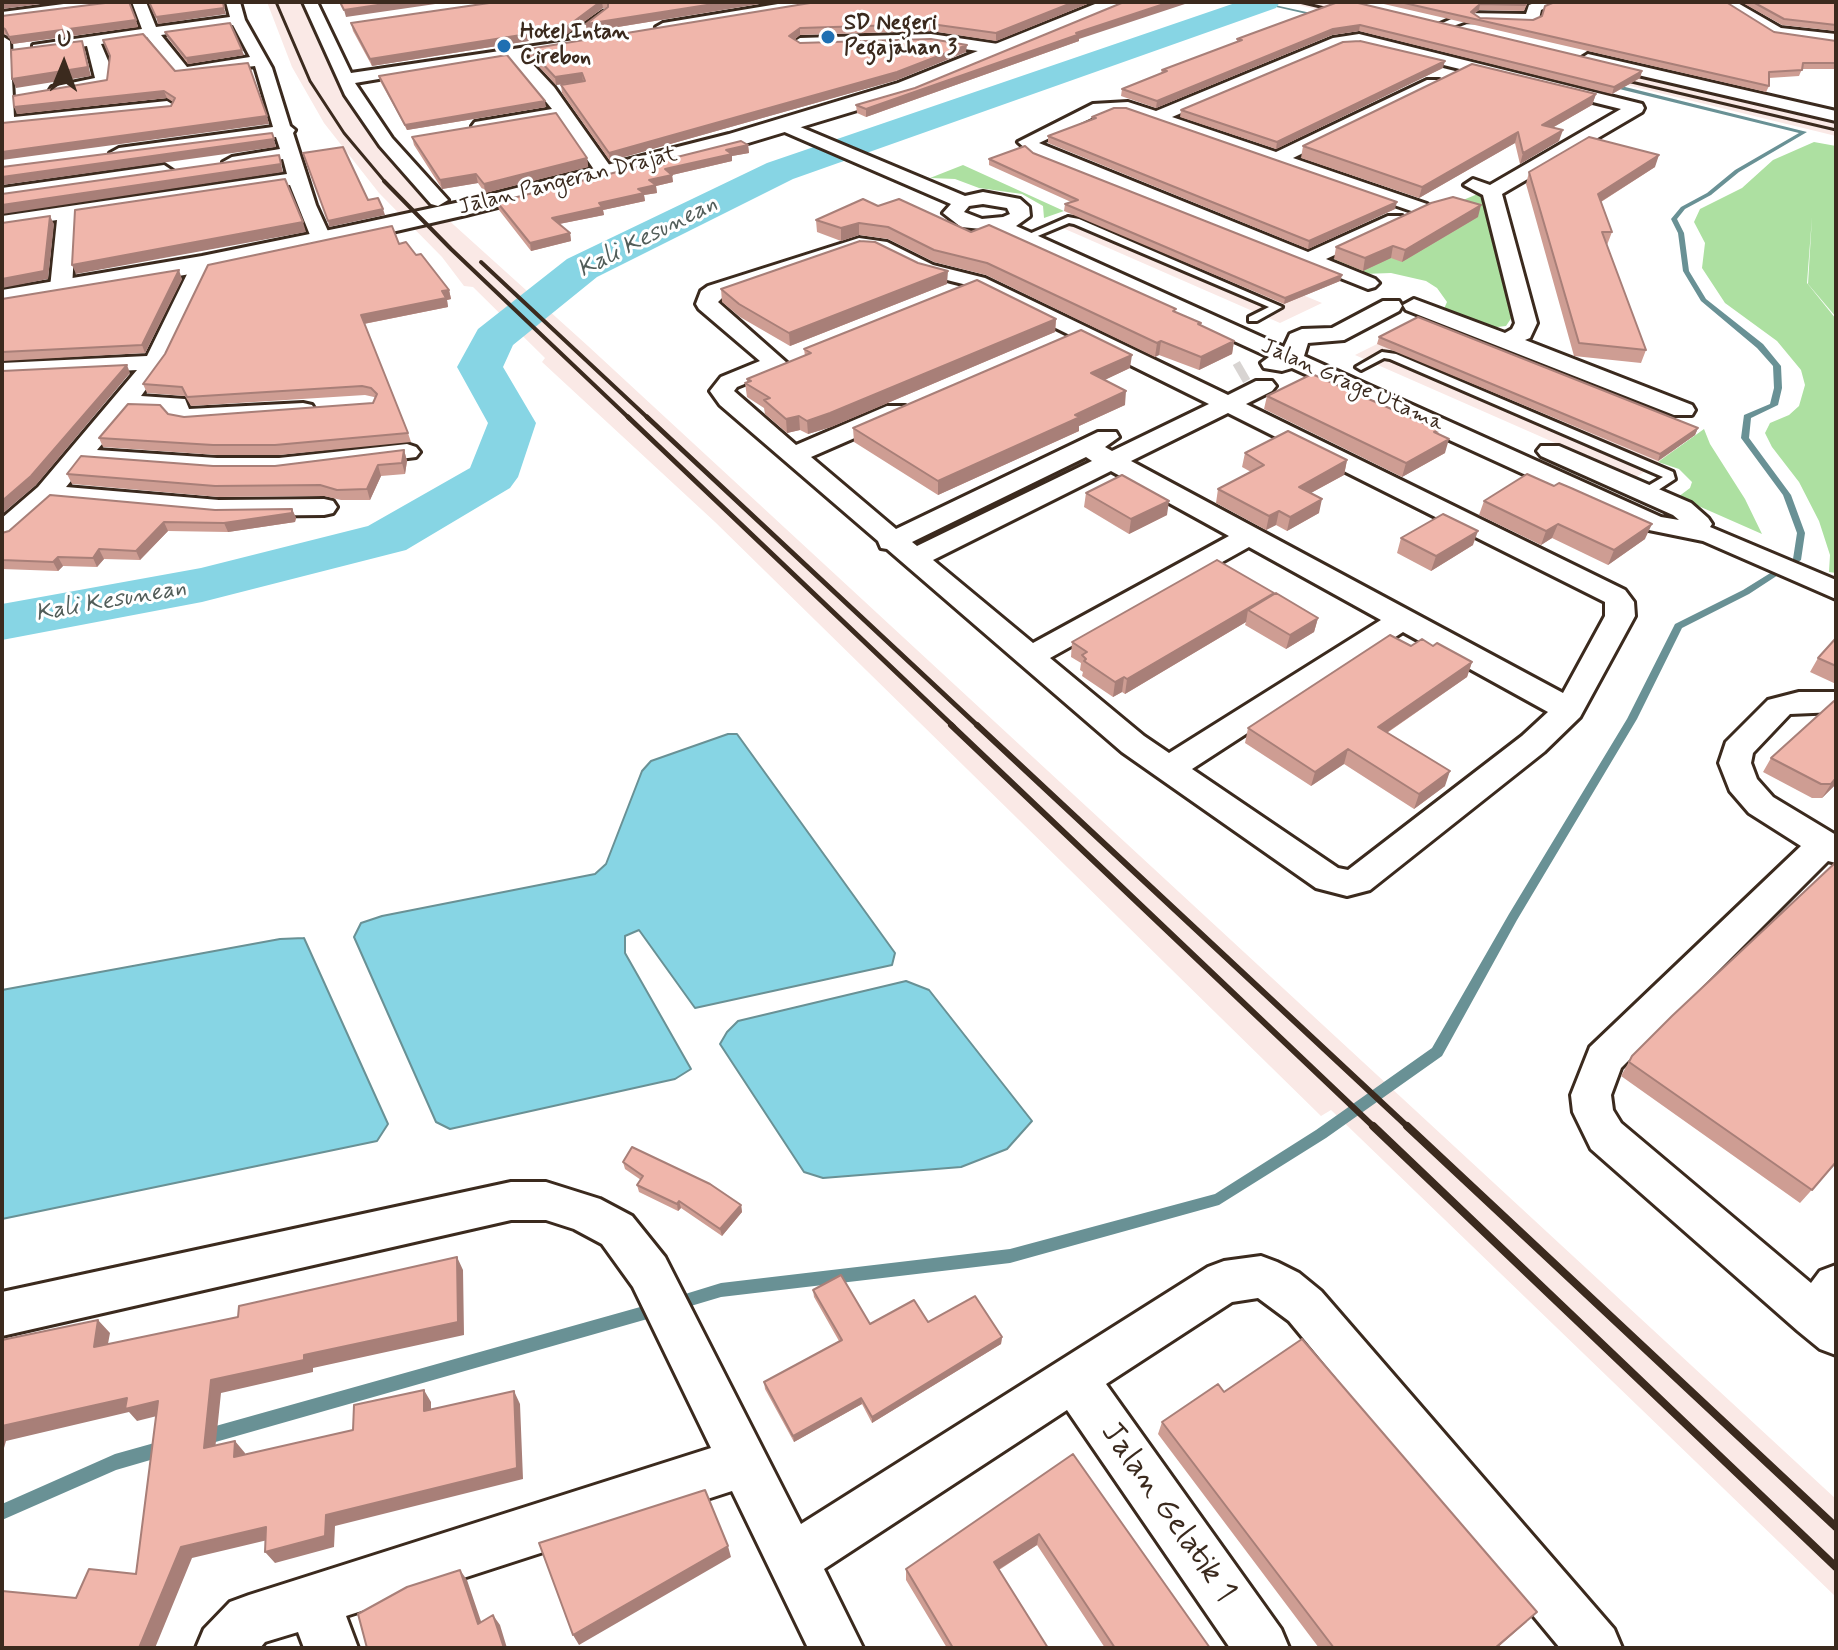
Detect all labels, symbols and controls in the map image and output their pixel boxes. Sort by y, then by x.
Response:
place label: SD Negeri Pegajahan 3 [844,11,957,62]
place label: Hotel Intan Cirebon [520,20,629,72]
north arrow [24,24,104,104]
text: U [57,26,72,54]
marker: SD Negeri Pegajahan 3 [819,28,837,46]
marker: Hotel Intan Cirebon [495,37,513,55]
street label: Jalan Pangeran Drajat [456,142,680,222]
water label: Kali Kesunean [573,191,723,285]
street label: Jalan Grage Utama [1257,334,1447,438]
water label: Kali Kesunean [33,575,189,629]
street label: Jalan Gelatik 1 [1091,1416,1243,1610]

